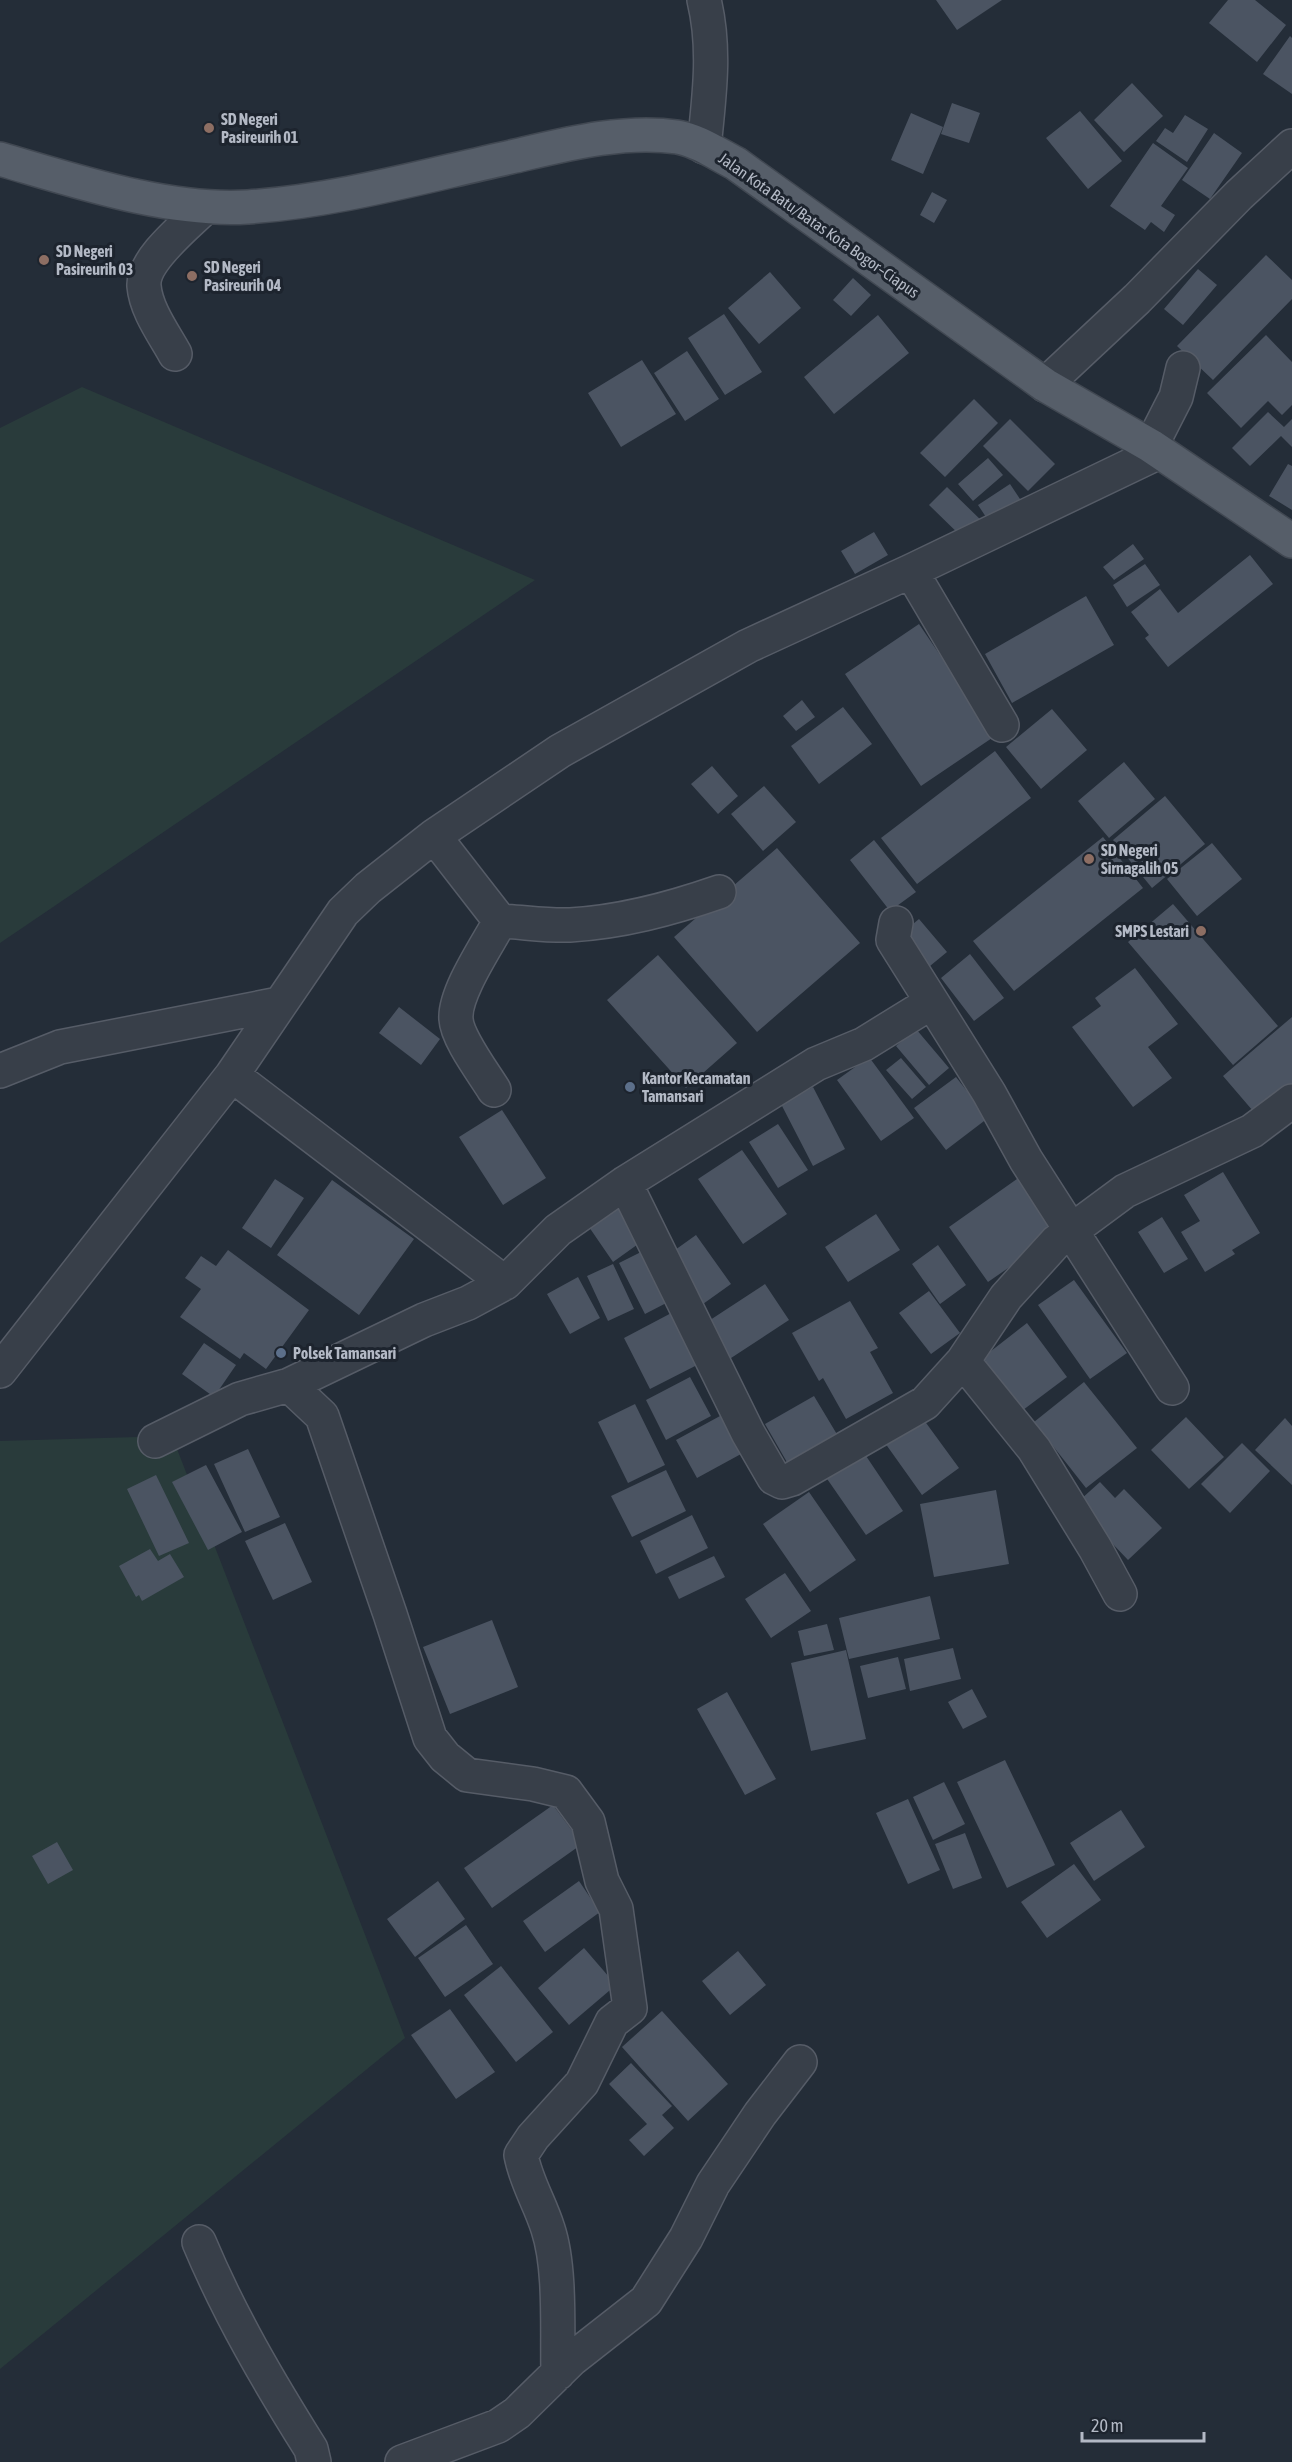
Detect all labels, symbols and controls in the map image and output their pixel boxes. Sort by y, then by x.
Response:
place label: SD Negeri Pasireurih 01 [221,110,299,146]
marker: SD Negeri Pasireurih 01 [202,121,216,135]
street label: Jalan Kota Batu/Batas Kota Bogor–Ciapus [715,149,923,302]
place label: SD Negeri Pasireurih 03 [56,242,133,278]
marker: SD Negeri Pasireurih 03 [37,253,51,267]
place label: SD Negeri Pasireurih 04 [204,258,282,294]
marker: SD Negeri Pasireurih 04 [185,269,199,283]
place label: SD Negeri Sirnagalih 05 [1101,841,1179,877]
marker: SD Negeri Sirnagalih 05 [1082,852,1096,866]
place label: SMPS Lestari [1115,922,1189,940]
marker: SMPS Lestari [1194,924,1208,938]
place label: Kantor Kecamatan Tamansari [642,1069,751,1105]
marker: Kantor Kecamatan Tamansari [623,1080,637,1094]
place label: Polsek Tamansari [293,1344,396,1362]
marker: Polsek Tamansari [274,1346,288,1360]
scale bar [1082,2405,1204,2443]
text: 20 m [1091,2415,1123,2436]

